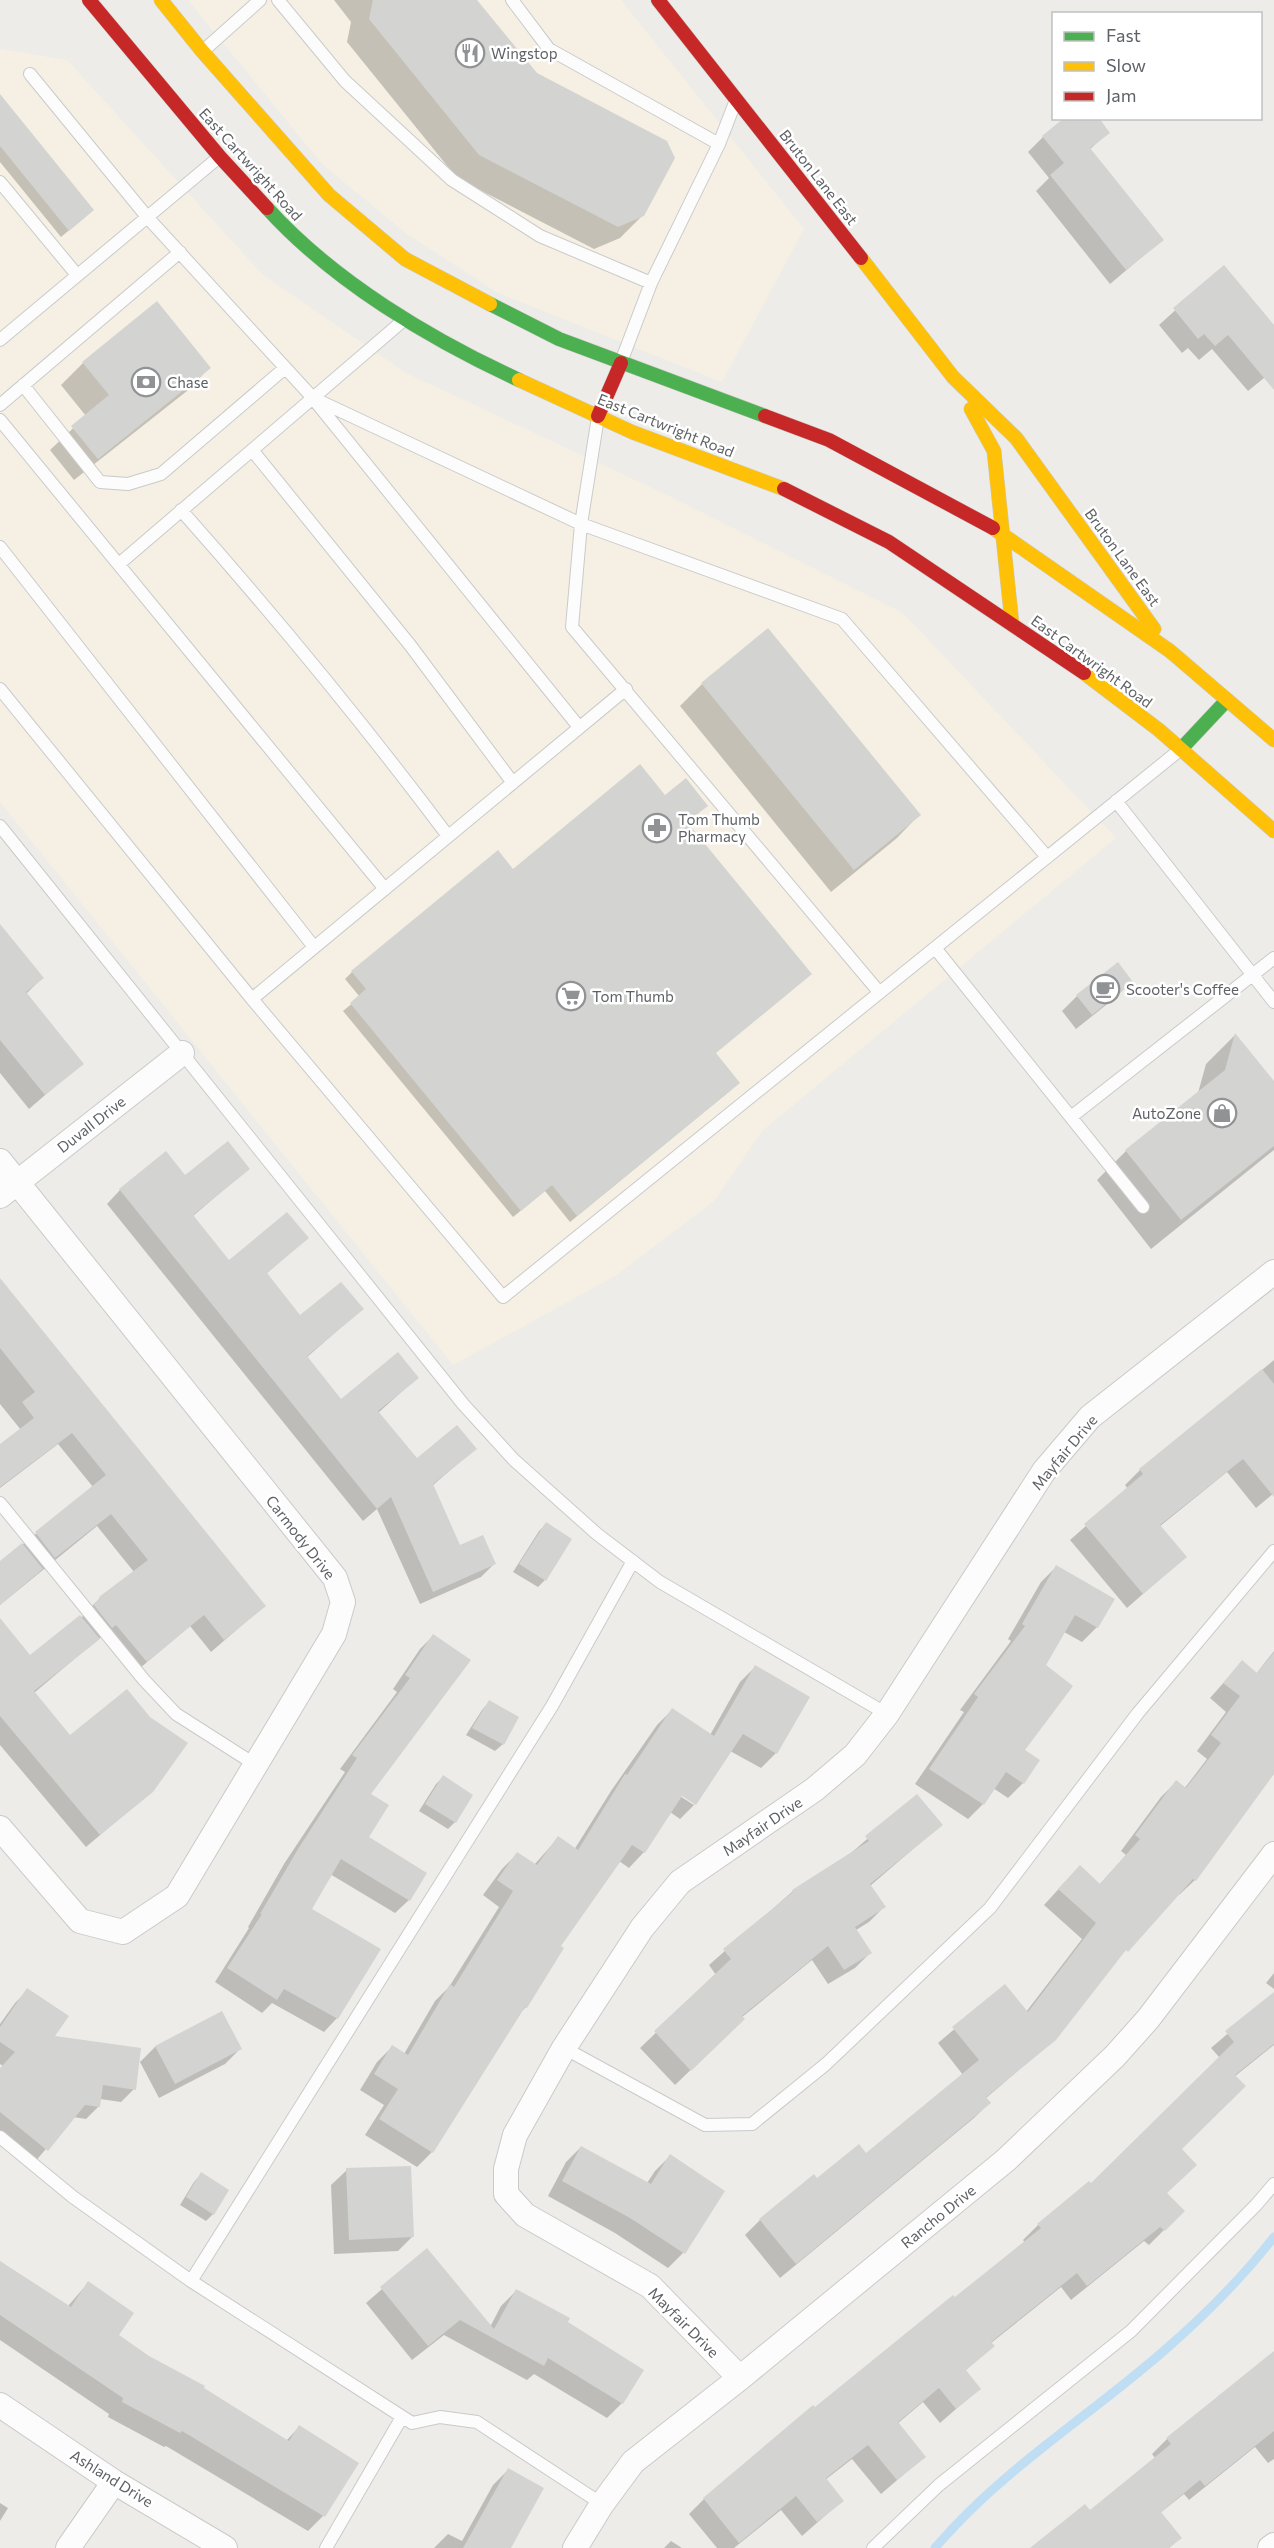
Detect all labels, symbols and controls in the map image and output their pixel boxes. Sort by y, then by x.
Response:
legend [1052,12,1262,120]
text: Fast [1106,24,1141,46]
restaurant icon: Wingstop [454,37,486,69]
place label: Wingstop [491,44,558,62]
text: Slow [1106,54,1146,76]
text: Jam [1106,84,1136,106]
street label: East Cartwright Road [196,104,306,224]
street label: Bruton Lane East [776,126,862,228]
bank icon: Chase [130,366,162,398]
place label: Chase [167,373,209,391]
street label: East Cartwright Road [595,389,737,461]
street label: Bruton Lane East [1082,505,1164,609]
street label: East Cartwright Road [1028,611,1156,711]
place label: Tom Thumb Pharmacy [678,810,760,845]
pharmacy icon: Tom Thumb Pharmacy [641,812,673,844]
cafe icon: Scooter's Coffee [1089,973,1121,1005]
supermarket icon: Tom Thumb [555,980,587,1012]
place label: Scooter's Coffee [1126,980,1239,998]
place label: Tom Thumb [592,987,674,1005]
street label: Duvall Drive [53,1092,129,1156]
shop icon: AutoZone [1206,1097,1238,1129]
place label: AutoZone [1132,1104,1201,1122]
street label: Mayfair Drive [1027,1411,1101,1493]
street label: Carmody Drive [263,1491,339,1583]
street label: Mayfair Drive [719,1793,805,1859]
street label: Rancho Drive [897,2180,979,2251]
street label: Mayfair Drive [645,2283,723,2361]
street label: Ashland Drive [67,2446,157,2511]

